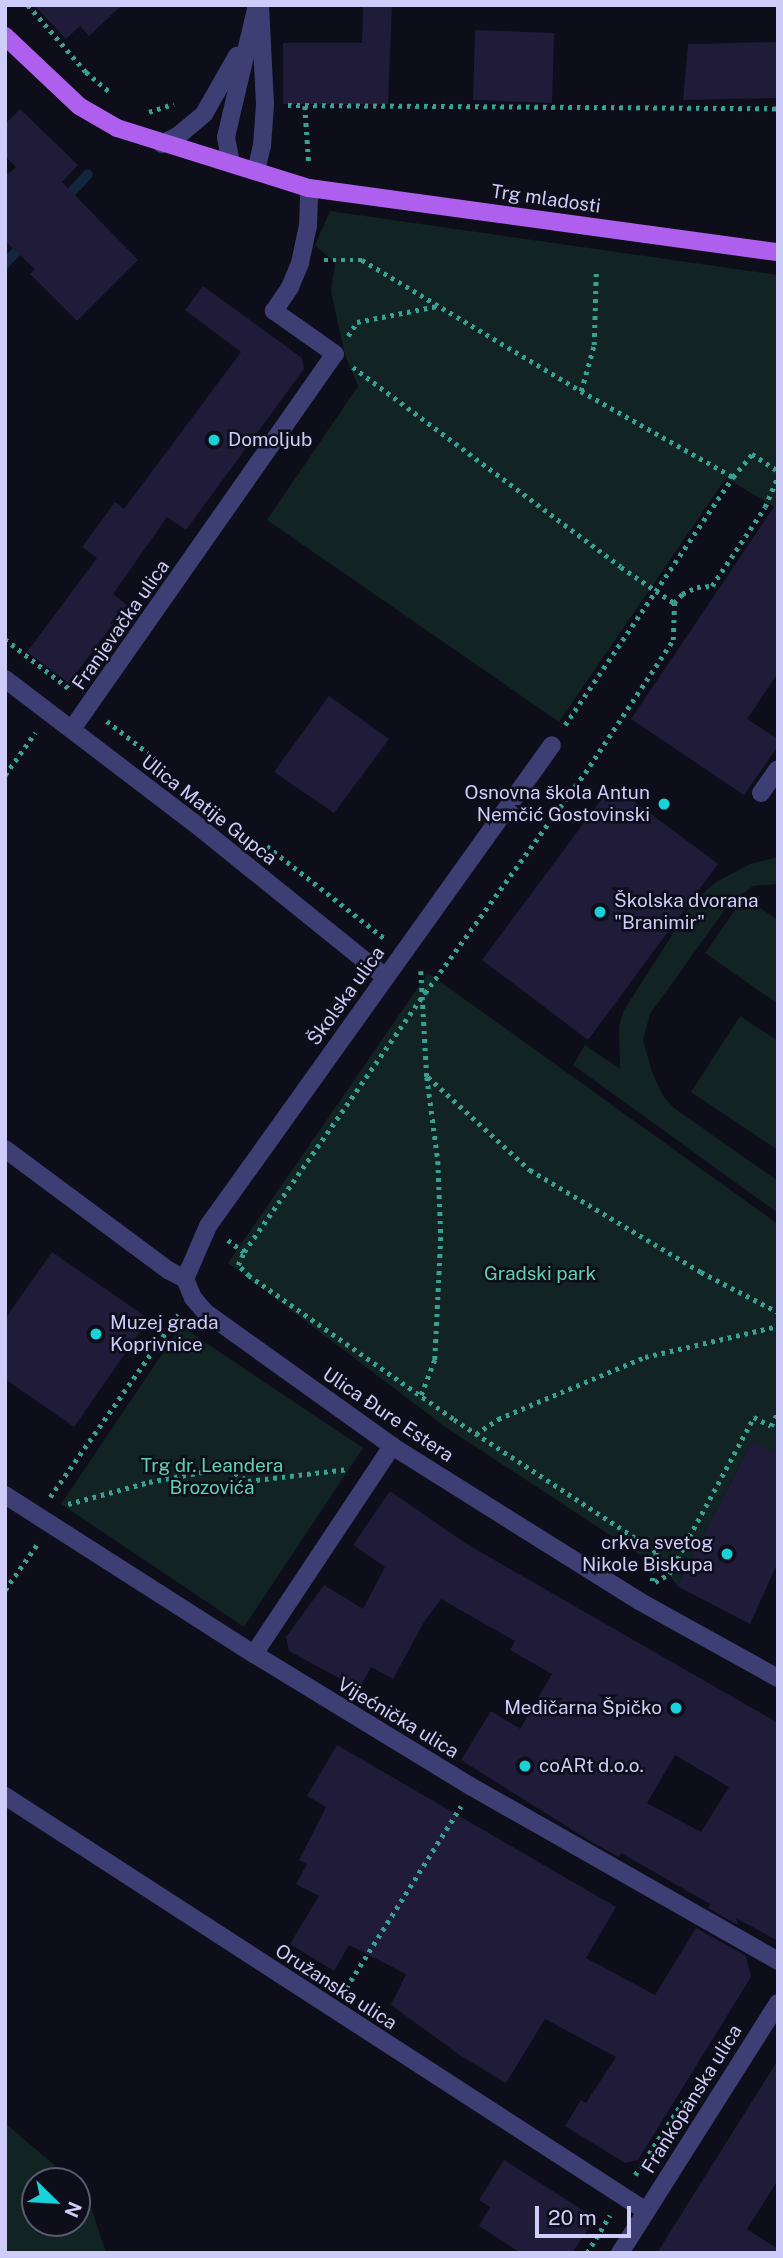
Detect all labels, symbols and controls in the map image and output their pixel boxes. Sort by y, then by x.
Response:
street label: Trg mladosti [490,180,602,218]
place label: Domoljub [228,429,312,451]
marker: Domoljub [206,432,222,448]
street label: Franjevačka ulica [68,556,174,694]
street label: Ulica Matije Gupca [137,750,281,870]
place label: Osnovna škola Antun Nemčić Gostovinski [465,782,650,826]
marker: Osnovna škola Antun Nemčić Gostovinski [656,796,672,812]
place label: Školska dvorana "Branimir" [614,890,759,934]
marker: Školska dvorana "Branimir" [592,904,608,920]
street label: Školska ulica [303,942,389,1050]
park label: Gradski park [484,1263,596,1285]
place label: Muzej grada Koprivnice [110,1312,219,1356]
marker: Muzej grada Koprivnice [88,1326,104,1342]
street label: Ulica Đure Estera [318,1363,458,1467]
park label: Trg dr. Leandera Brozovića [140,1455,284,1499]
place label: crkva svetog Nikole Biskupa [582,1532,713,1576]
marker: crkva svetog Nikole Biskupa [719,1546,735,1562]
street label: Vijećnička ulica [333,1673,463,1763]
place label: Medičarna Špičko [504,1697,662,1719]
marker: Medičarna Špičko [668,1700,684,1716]
place label: coARt d.o.o. [539,1755,644,1777]
marker: coARt d.o.o. [517,1758,533,1774]
street label: Oružanska ulica [271,1939,401,2035]
street label: Frankopanska ulica [637,2021,747,2177]
north arrow [21,2167,91,2237]
scale bar [538,2192,634,2236]
text: N [60,2198,86,2221]
text: 20 m [548,2205,597,2230]

